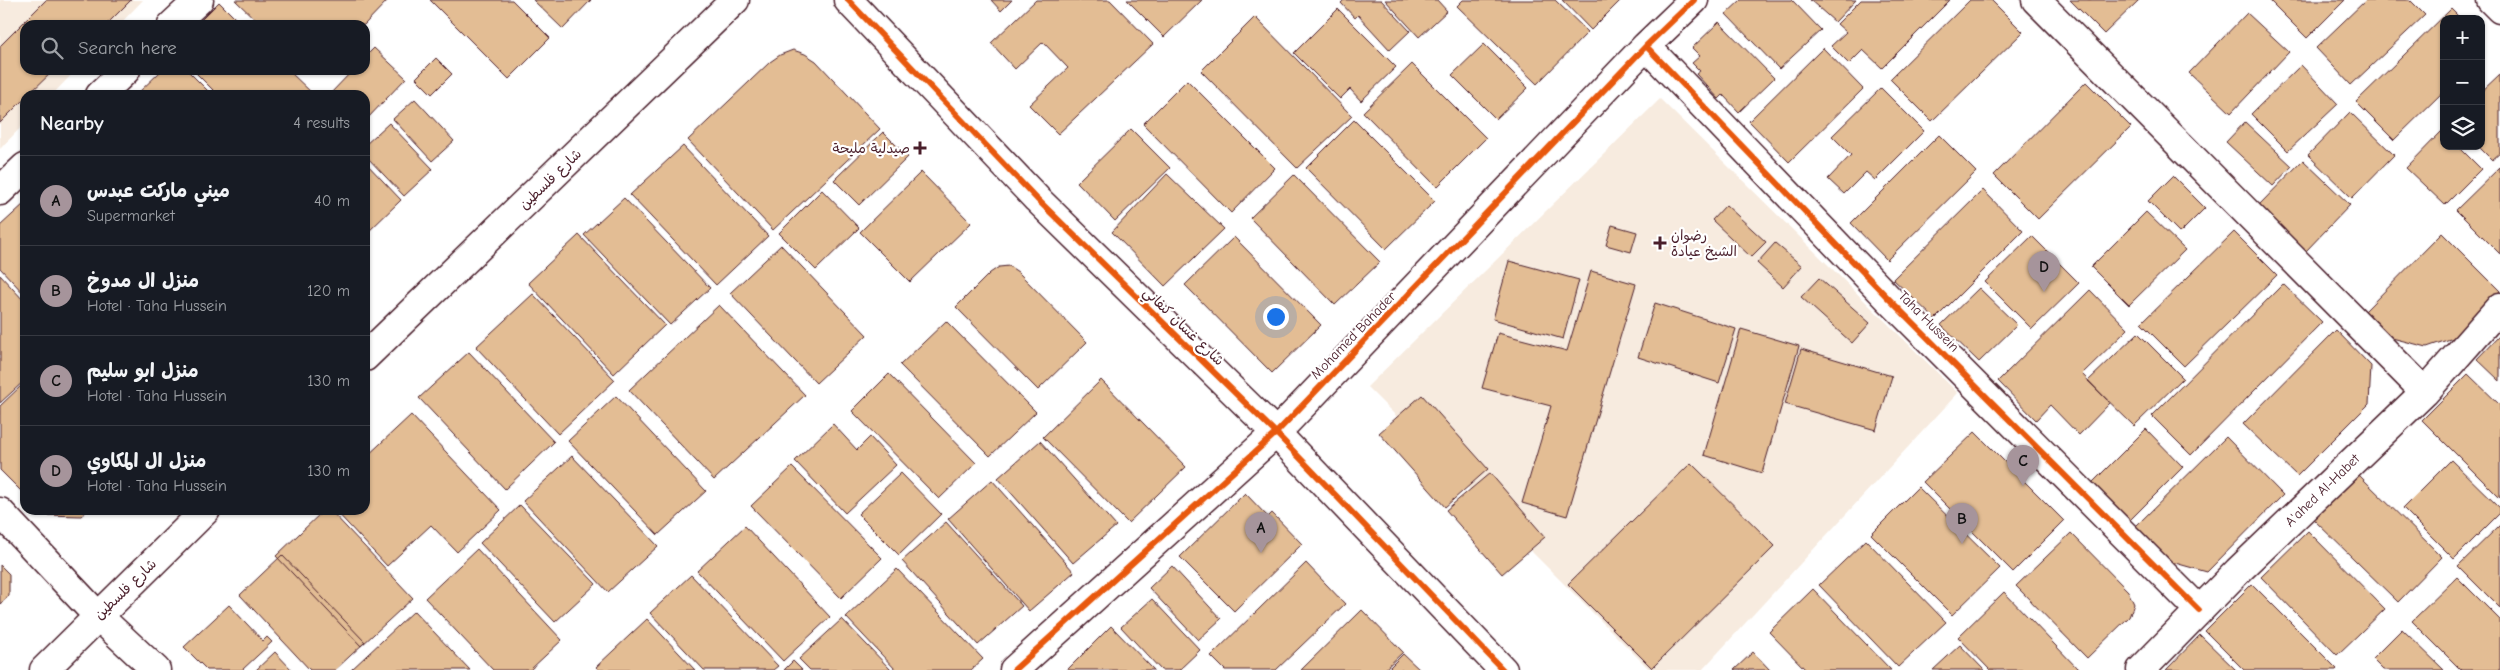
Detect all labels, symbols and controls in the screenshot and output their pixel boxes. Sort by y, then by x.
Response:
map controls [2440,15,2485,150]
button: + [2440,15,2485,60]
search box [20,20,370,75]
icon: search [38,34,66,62]
text: Search here [78,37,177,59]
button: − [2440,60,2485,105]
button: layers [2440,105,2485,150]
text: Nearby [40,111,104,135]
text: 4 results [293,114,350,132]
place label: صيدلية مليحة [833,140,910,157]
marker: صيدلية مليحة [914,142,926,154]
street label: شارع فلسطين [516,145,586,214]
text: ميني ماركت عبدس [87,180,230,202]
text: A [52,192,60,210]
text: 40 m [314,192,350,210]
text: Supermarket [87,207,175,225]
place label: رضوان الشيخ عيادة [1671,227,1737,261]
marker: رضوان الشيخ عيادة [1653,236,1667,250]
pin: D [2028,251,2060,292]
text: منزل ال مدوخ [87,270,199,292]
text: B [51,282,61,300]
text: 120 m [307,282,350,300]
street label: شارع غسان كنفاني [1137,284,1227,372]
street label: Taha Hussein [1895,287,1963,355]
street label: Mohamed Bahader [1307,288,1400,383]
text: Hotel · Taha Hussein [87,297,227,315]
your location [1263,304,1289,330]
text: منزل ابو سليم [87,360,199,382]
text: C [51,372,61,390]
text: 130 m [307,372,350,390]
text: Hotel · Taha Hussein [87,387,227,405]
pin: C [2007,445,2039,486]
text: منزل ال المكاوي [87,450,206,472]
street label: A'ahed Al-Habet [2281,450,2364,530]
text: D [51,462,61,480]
text: 130 m [307,462,350,480]
text: Hotel · Taha Hussein [87,477,227,495]
pin: B [1946,503,1978,544]
pin: A [1245,512,1277,553]
street label: شارع فلسطين [91,555,161,624]

